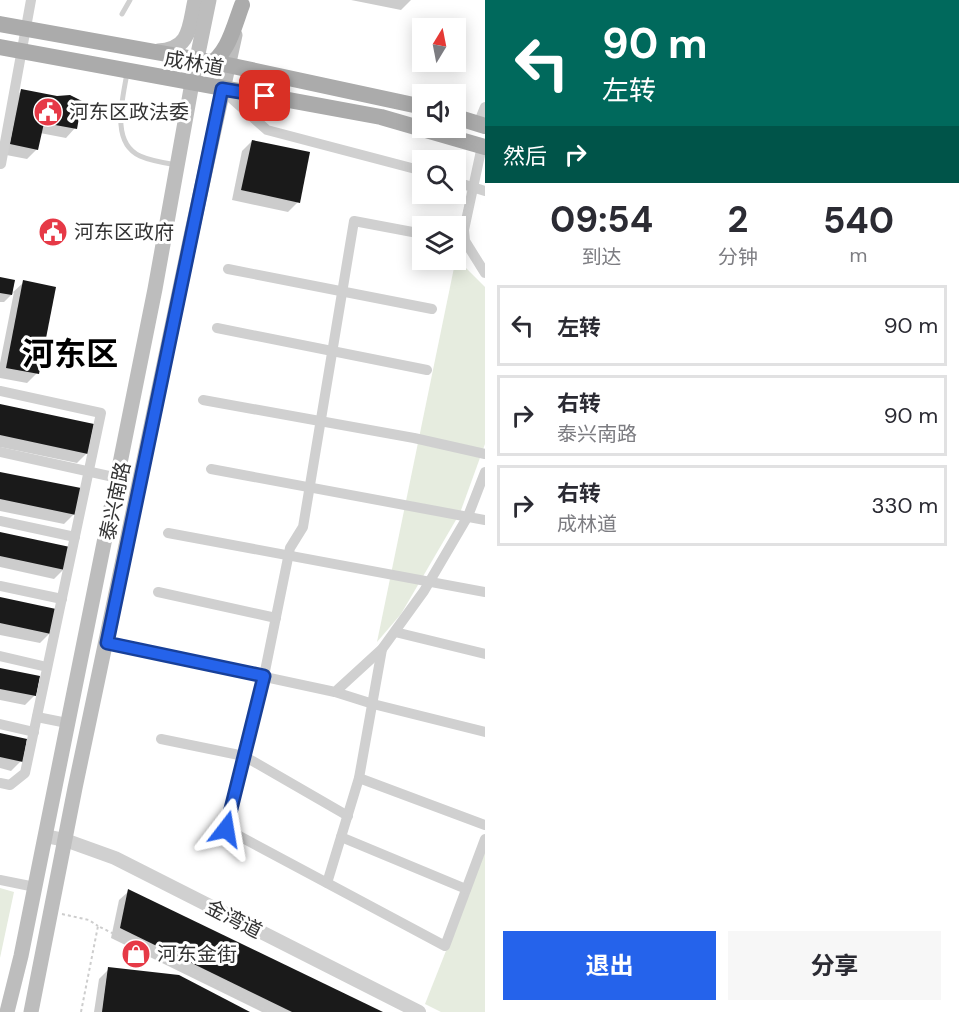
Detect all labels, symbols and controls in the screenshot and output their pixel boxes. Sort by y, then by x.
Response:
text: 90 m [602,16,708,71]
north arrow [412,18,466,72]
map controls [412,18,466,270]
icon: left [503,24,581,102]
street label: 成林道 [162,45,226,81]
pin [239,70,290,121]
text: 左转 [602,73,656,108]
icon: arrive [248,79,281,112]
button: sound [412,84,466,138]
public building icon: 河东区政法委 [32,96,64,128]
place label: 河东区政法委 [69,99,189,125]
icon: right [559,138,592,171]
text: 然后 [503,142,547,171]
button: search [412,150,466,204]
text: 09:54 [550,196,653,243]
text: 2 [728,196,748,243]
text: 540 [823,197,894,244]
public building icon: 河东区政府 [37,216,69,248]
button: layers [412,216,466,270]
place label: 河东区政府 [74,219,174,245]
text: m [850,242,867,268]
text: 到达 [581,244,621,270]
text: 分钟 [718,244,758,270]
icon: left [506,309,539,342]
text: 90 m [884,311,938,340]
text: 左转 [557,313,601,342]
district label: 河东区 [22,333,118,375]
text: 右转 [557,389,601,418]
icon: right [506,399,539,432]
text: 90 m [884,401,938,430]
text: 泰兴南路 [557,421,637,447]
street label: 泰兴南路 [94,459,136,543]
text: 右转 [557,479,601,508]
icon: right [506,489,539,522]
text: 330 m [871,491,938,520]
text: 成林道 [557,511,617,537]
position arrow [194,797,258,861]
street label: 金湾道 [201,894,267,944]
button: 退出 [503,931,716,1000]
button: 分享 [728,931,941,1000]
shop icon: 河东金街 [120,938,152,970]
place label: 河东金街 [157,941,237,967]

